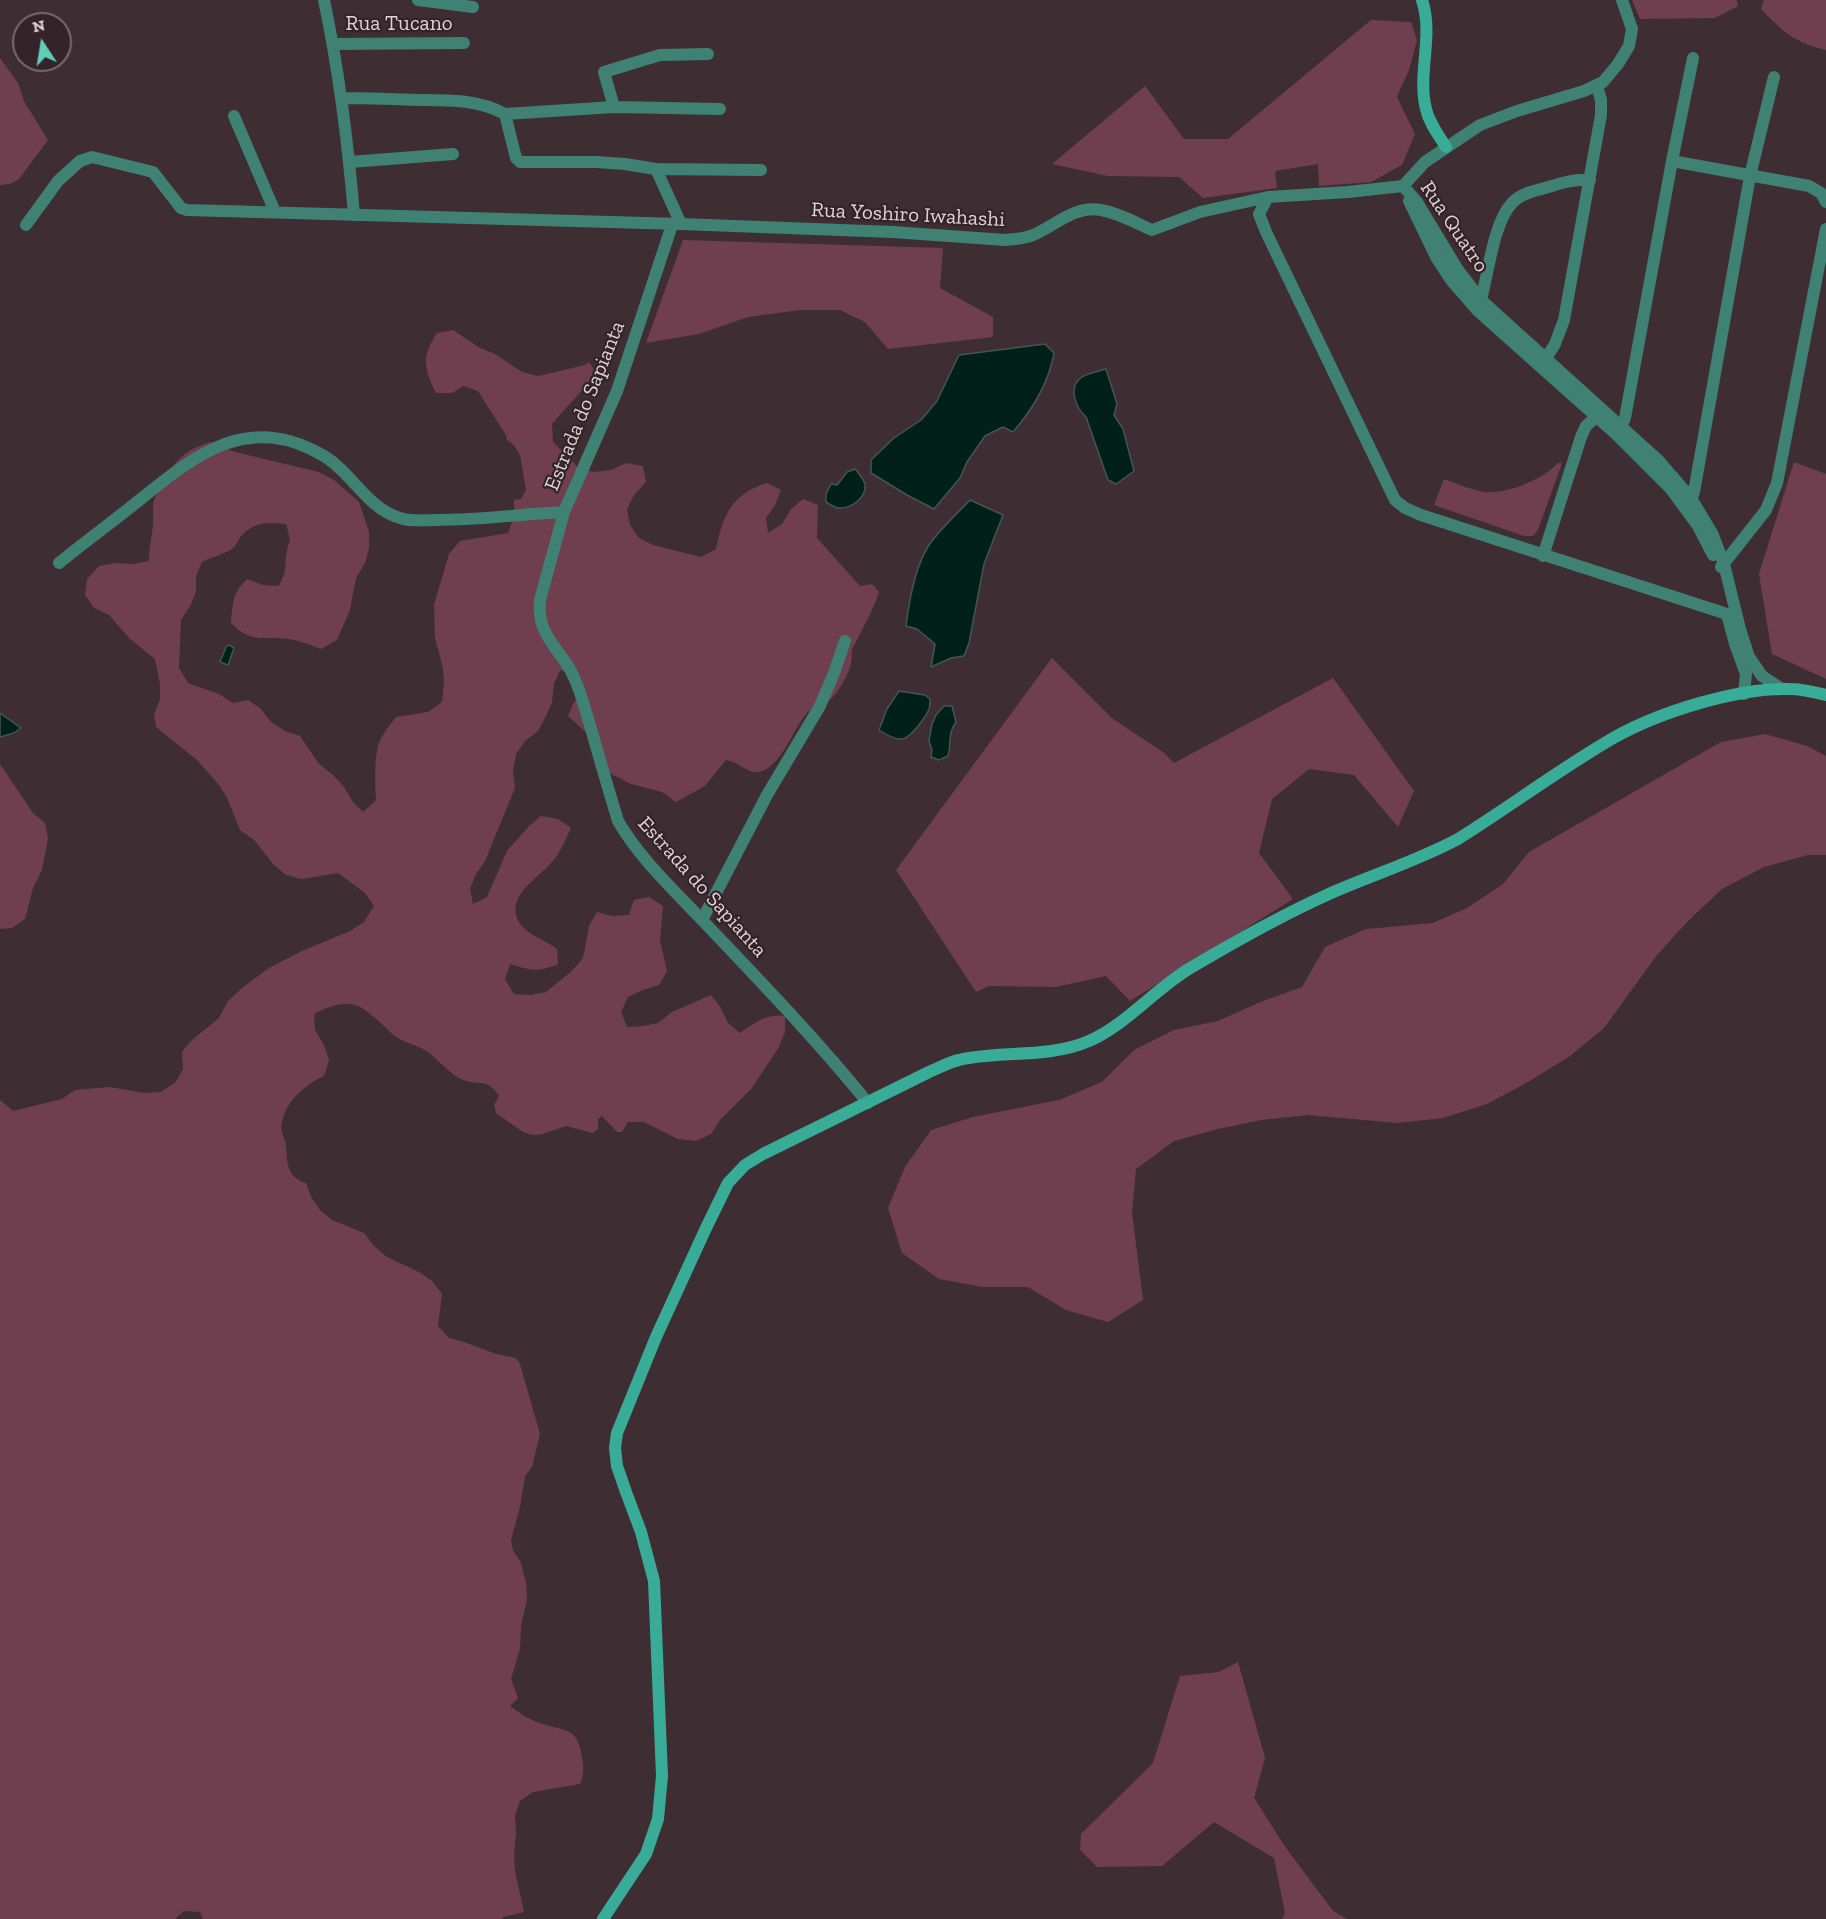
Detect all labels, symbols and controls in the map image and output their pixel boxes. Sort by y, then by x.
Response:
street label: Rua Tucano [345,11,453,37]
north arrow [12,12,72,72]
text: N [31,15,46,36]
street label: Rua Quatro [1414,177,1494,277]
street label: Rua Yoshiro Iwahashi [811,197,1005,233]
street label: Estrada do Sapianta [539,318,631,494]
street label: Estrada do Sapianta [632,811,772,963]

